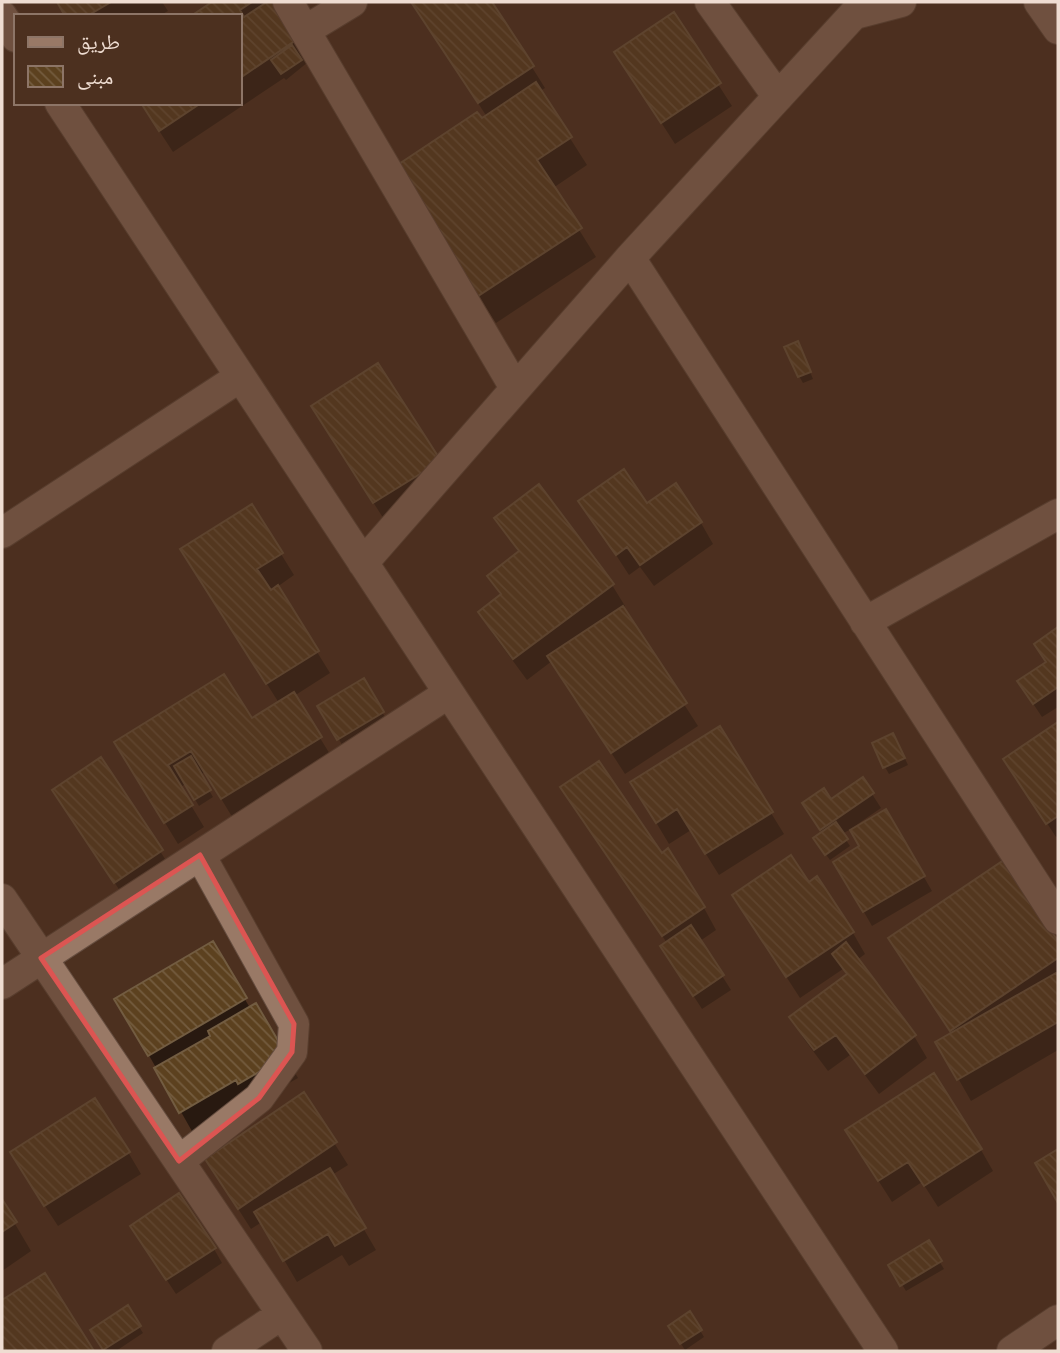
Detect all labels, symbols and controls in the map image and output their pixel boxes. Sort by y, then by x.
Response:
legend [14,14,242,105]
text: طريق [77,28,120,55]
text: مبنى [77,63,113,90]

